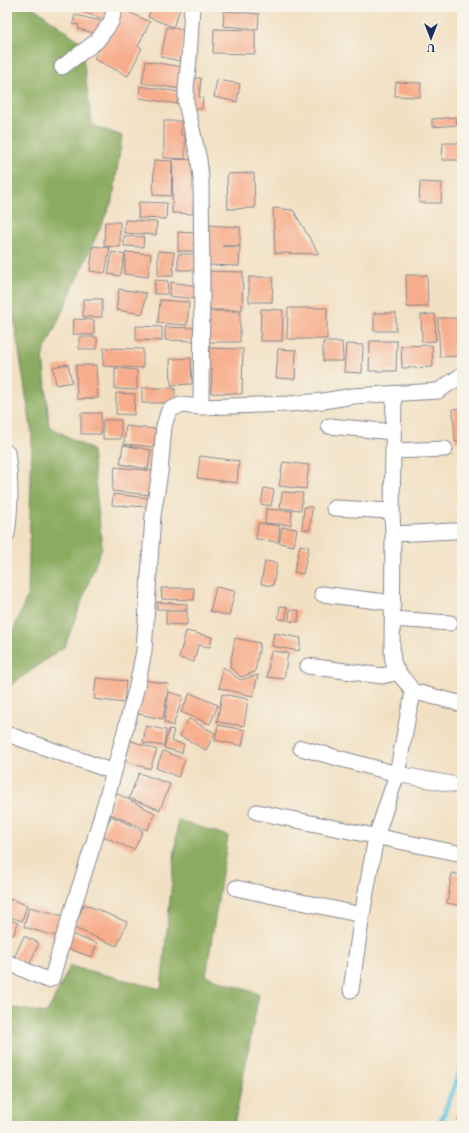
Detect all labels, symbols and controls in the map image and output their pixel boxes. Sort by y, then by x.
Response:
north arrow [411,18,451,58]
text: U [426,41,435,55]

